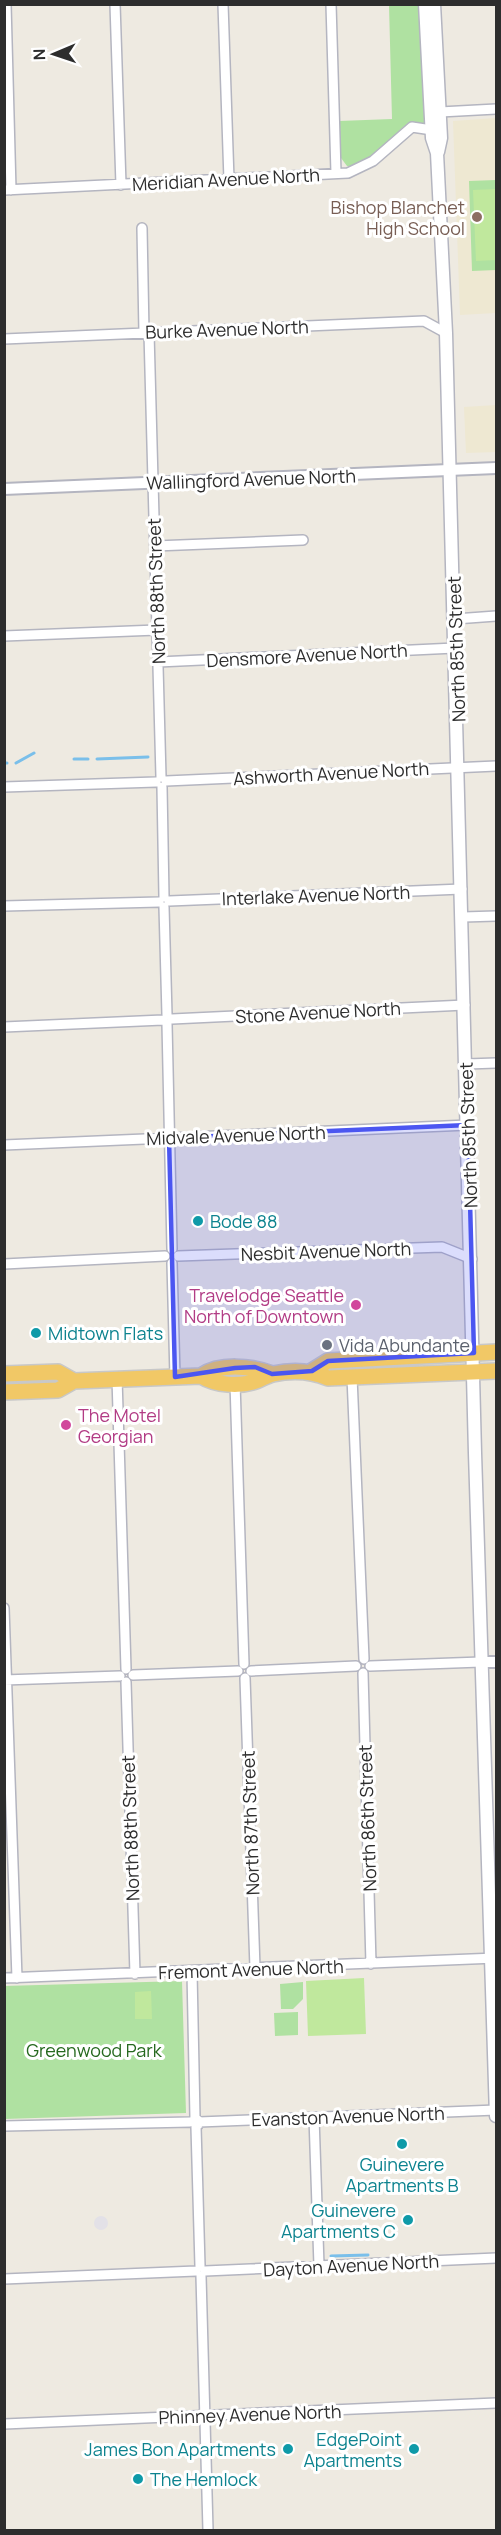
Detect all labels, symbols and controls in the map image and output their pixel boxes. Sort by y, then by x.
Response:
north arrow [24,24,84,84]
text: N [28,48,50,61]
street label: Meridian Avenue North [131,162,321,196]
place label: Bishop Blanchet High School [330,195,465,240]
marker: Bishop Blanchet High School [470,210,484,224]
street label: Burke Avenue North [145,314,309,344]
street label: Wallingford Avenue North [146,463,356,495]
street label: North 88th Street [141,518,171,664]
street label: North 85th Street [441,576,471,722]
street label: Densmore Avenue North [206,638,408,672]
street label: Ashworth Avenue North [232,756,430,790]
street label: Interlake Avenue North [221,880,411,910]
street label: Stone Avenue North [235,996,401,1028]
street label: North 85th Street [453,1062,483,1208]
street label: Midvale Avenue North [146,1120,326,1150]
place label: Bode 88 [210,1209,277,1233]
marker: Bode 88 [191,1214,205,1228]
street label: Nesbit Avenue North [240,1236,412,1266]
place label: Travelodge Seattle North of Downtown [184,1283,344,1328]
marker: Travelodge Seattle North of Downtown [349,1298,363,1312]
place label: Midtown Flats [48,1321,163,1345]
marker: Midtown Flats [29,1326,43,1340]
place label: Vida Abundante [339,1333,470,1357]
marker: Vida Abundante [320,1338,334,1352]
place label: The Motel Georgian [78,1403,161,1448]
marker: The Motel Georgian [59,1418,73,1432]
street label: North 86th Street [352,1744,382,1892]
street label: North 87th Street [235,1750,265,1896]
street label: North 88th Street [115,1755,145,1901]
street label: Fremont Avenue North [158,1954,344,1984]
park label: Greenwood Park [26,2038,163,2062]
street label: Evanston Avenue North [251,2101,445,2131]
marker: Guinevere Apartments B [395,2137,409,2151]
place label: Guinevere Apartments B [345,2152,459,2197]
place label: Guinevere Apartments C [281,2198,396,2243]
marker: Guinevere Apartments C [401,2213,415,2227]
street label: Dayton Avenue North [262,2248,440,2282]
street label: Phinney Avenue North [158,2399,342,2429]
place label: EdgePoint Apartments [303,2427,402,2472]
place label: James Bon Apartments [84,2437,276,2461]
marker: James Bon Apartments [281,2442,295,2456]
marker: EdgePoint Apartments [407,2442,421,2456]
place label: The Hemlock [150,2467,258,2491]
marker: The Hemlock [131,2472,145,2486]

